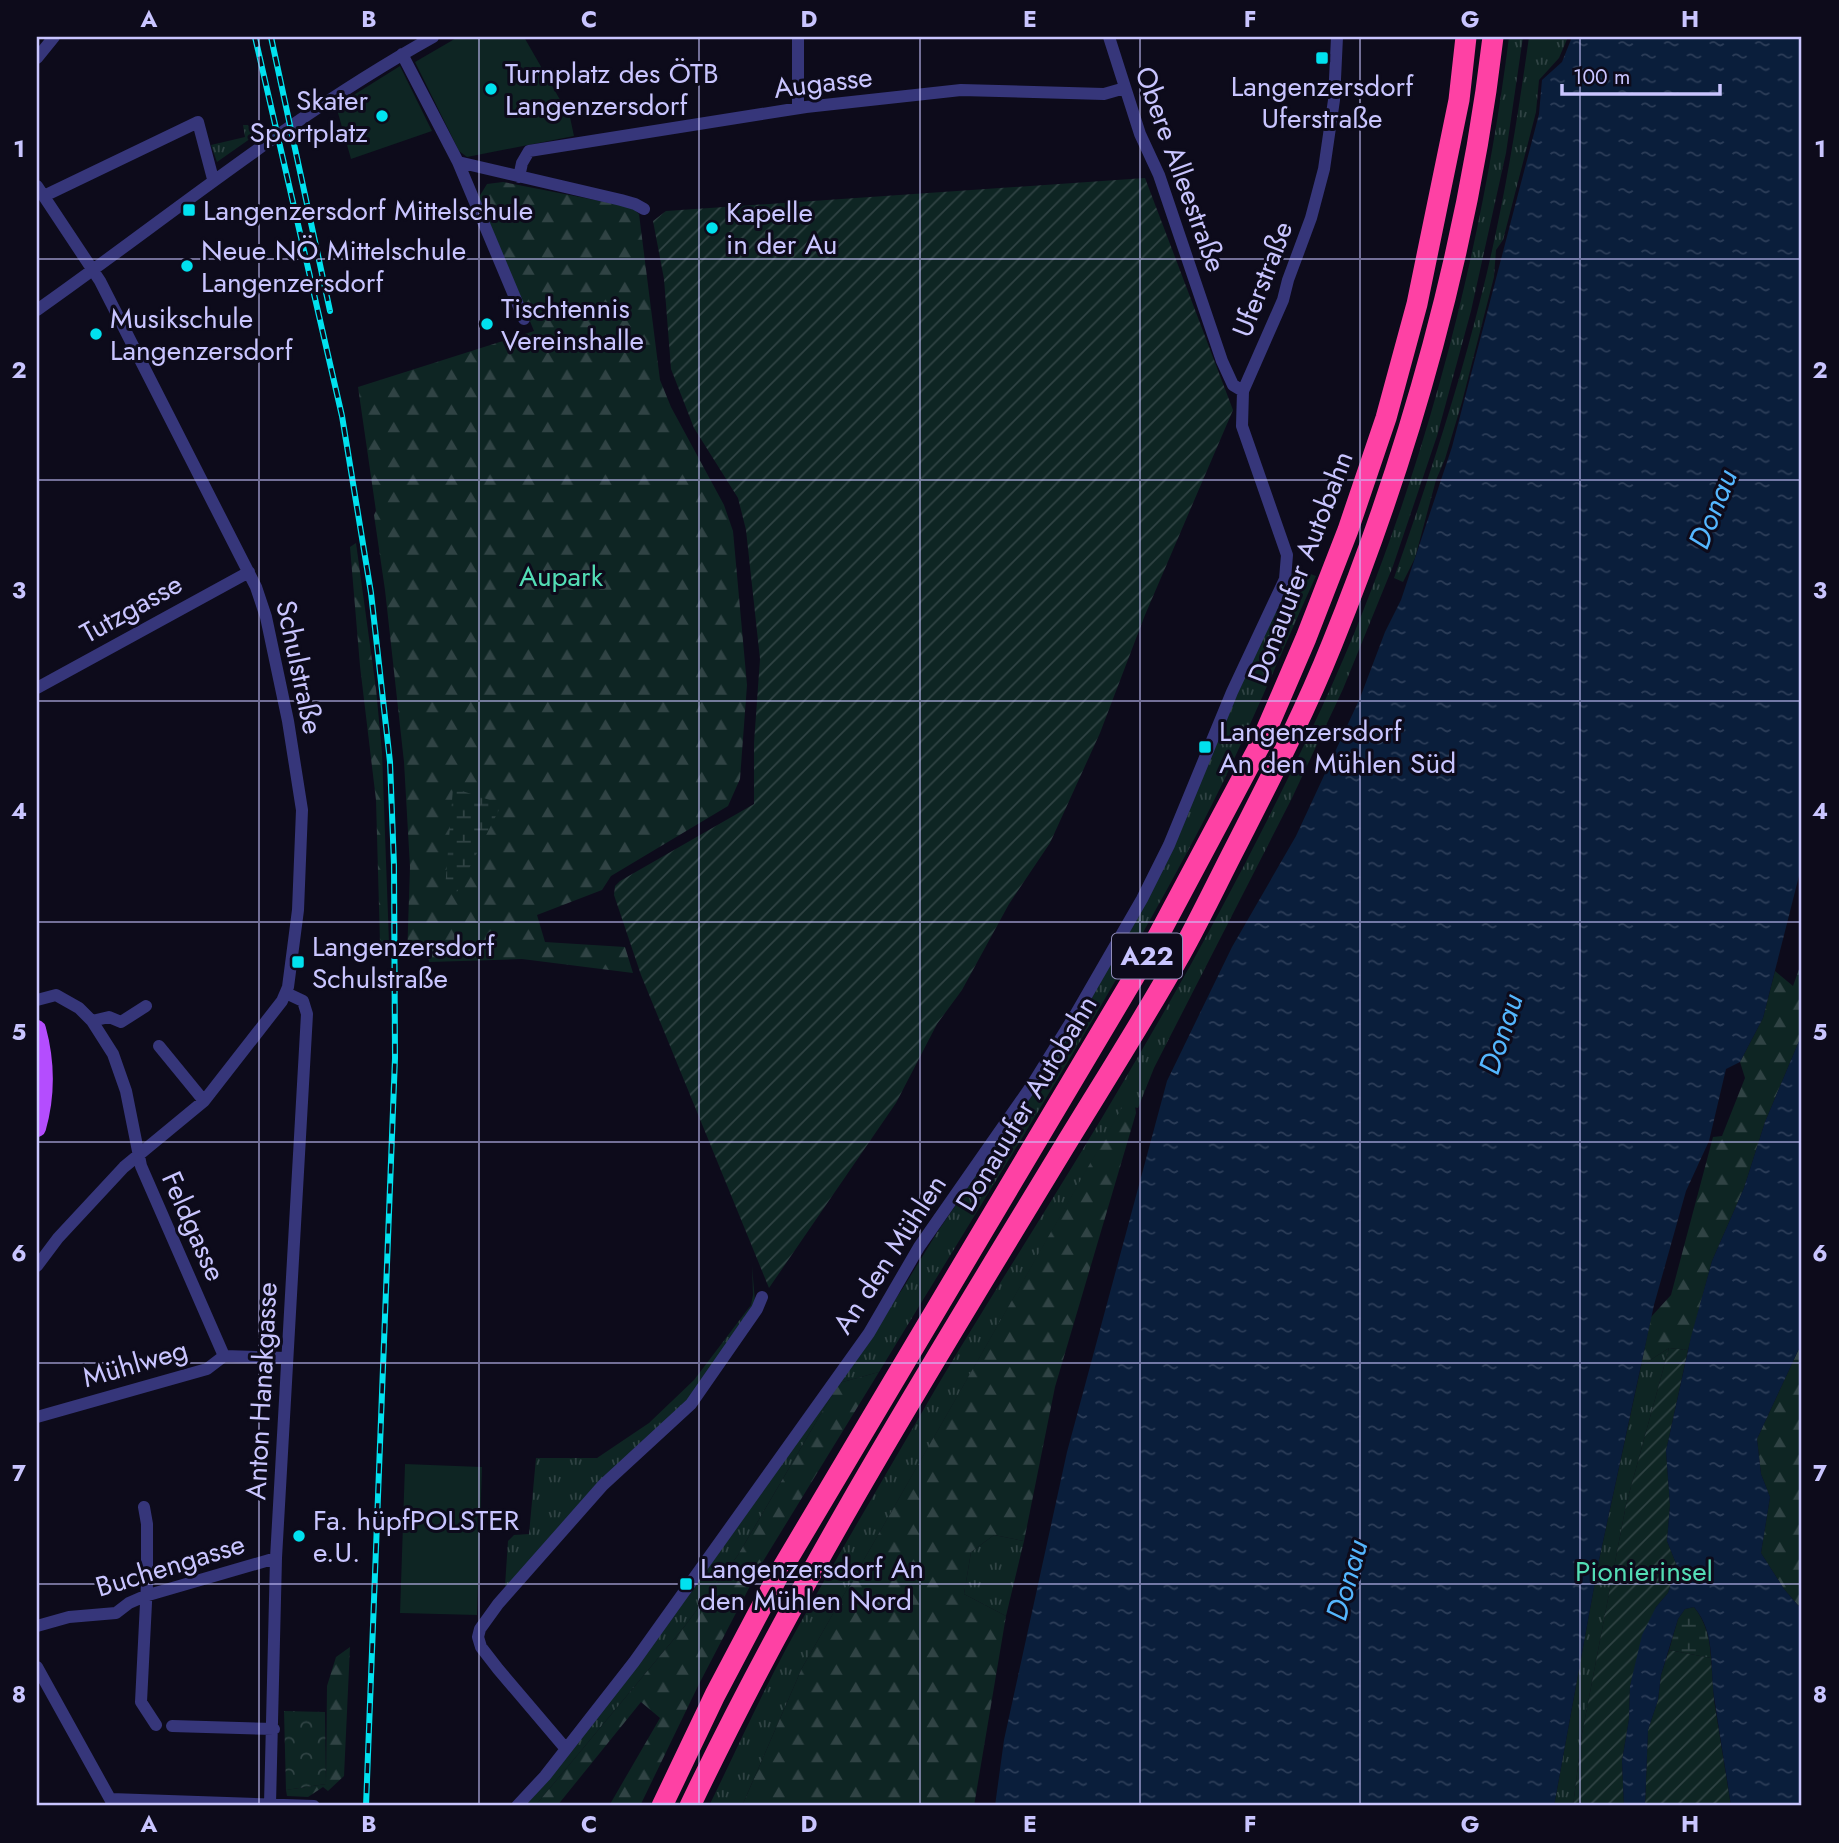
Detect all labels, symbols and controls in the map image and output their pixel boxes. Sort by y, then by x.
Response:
text: A [140,2,158,36]
text: B [361,2,377,36]
text: C [581,2,597,36]
text: D [801,2,818,36]
text: E [1023,2,1037,36]
text: F [1244,2,1256,36]
text: G [1461,2,1479,36]
text: H [1681,2,1699,36]
marker: Langenzersdorf Uferstraße [1314,50,1330,66]
scale bar [1562,52,1720,96]
place label: Turnplatz des ÖTB Langenzersdorf [505,53,719,126]
street label: Augasse [771,56,875,109]
street label: Obere Alleestraße [1124,61,1237,278]
text: 100 m [1573,62,1630,92]
place label: Langenzersdorf Uferstraße [1231,66,1414,139]
place label: Skater Sportplatz [250,80,368,153]
marker: Turnplatz des ÖTB Langenzersdorf [483,81,499,97]
marker: Skater Sportplatz [374,108,390,124]
text: 1 [13,132,25,166]
text: 1 [1814,132,1826,166]
place label: Langenzersdorf Mittelschule [203,190,533,231]
place label: Kapelle in der Au [726,192,837,265]
marker: Langenzersdorf Mittelschule [181,202,197,218]
street label: Uferstraße [1222,215,1303,343]
marker: Kapelle in der Au [704,220,720,236]
place label: Neue NÖ Mittelschule Langenzersdorf [201,230,466,303]
marker: Neue NÖ Mittelschule Langenzersdorf [179,258,195,274]
place label: Tischtennis Vereinshalle [501,288,644,361]
place label: Musikschule Langenzersdorf [110,298,293,371]
marker: Tischtennis Vereinshalle [479,316,495,332]
marker: Musikschule Langenzersdorf [88,326,104,342]
text: 2 [11,353,27,387]
text: 2 [1812,353,1828,387]
street label: Donauufer Autobahn [1237,445,1364,689]
water label: Donau [1677,462,1748,555]
park label: Aupark [519,556,604,597]
street label: Tutzgasse [73,564,190,653]
text: 3 [12,573,26,607]
text: 3 [1813,573,1827,607]
street label: Schulstraße [265,596,334,738]
place label: Langenzersdorf An den Mühlen Süd [1219,711,1456,784]
marker: Langenzersdorf An den Mühlen Süd [1197,739,1213,755]
text: 4 [11,794,27,828]
text: 4 [1812,794,1828,828]
place label: Langenzersdorf Schulstraße [312,926,495,999]
road number: A22 [1112,934,1182,979]
marker: Langenzersdorf Schulstraße [290,954,306,970]
street label: Donauufer Autobahn [946,987,1107,1219]
water label: Donau [1467,988,1534,1080]
text: 5 [12,1015,26,1049]
text: 5 [1813,1015,1827,1049]
street label: Feldgasse [151,1165,236,1288]
street label: An den Mühlen [822,1166,956,1342]
text: 6 [11,1236,27,1270]
text: 6 [1812,1236,1828,1270]
street label: Anton Hanakgasse [235,1281,288,1501]
street label: Mühlweg [78,1329,192,1398]
text: 7 [12,1456,26,1490]
text: 7 [1813,1456,1827,1490]
place label: Fa. hüpfPOLSTER e.U. [313,1500,520,1573]
street label: Buchengasse [91,1523,250,1608]
marker: Fa. hüpfPOLSTER e.U. [291,1528,307,1544]
water label: Donau [1314,1534,1379,1626]
place label: Langenzersdorf An den Mühlen Nord [700,1548,924,1621]
park label: Pionierinsel [1575,1551,1713,1592]
marker: Langenzersdorf An den Mühlen Nord [678,1576,694,1592]
text: 8 [12,1677,26,1711]
text: 8 [1813,1677,1827,1711]
text: A [140,1807,158,1841]
text: B [361,1807,377,1841]
text: C [581,1807,597,1841]
text: D [801,1807,818,1841]
text: E [1023,1807,1037,1841]
text: F [1244,1807,1256,1841]
text: G [1461,1807,1479,1841]
text: H [1681,1807,1699,1841]

